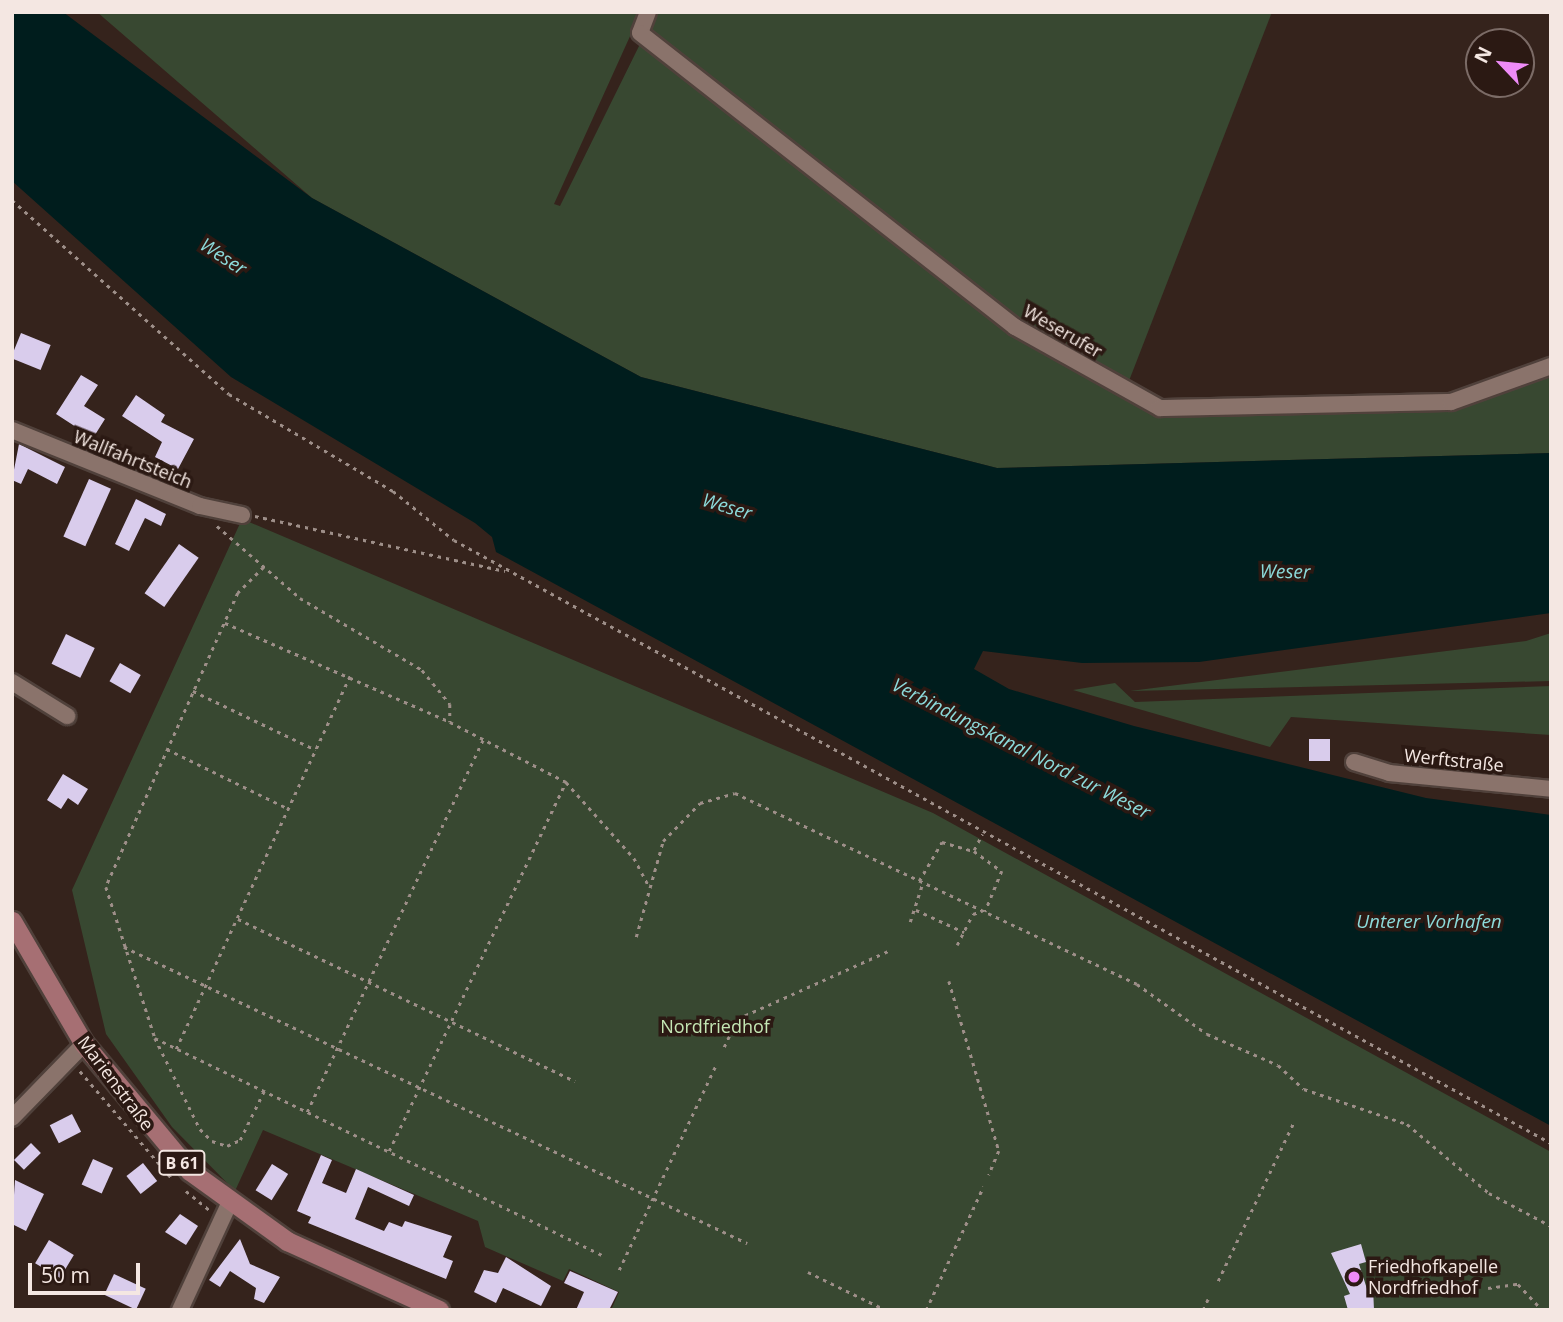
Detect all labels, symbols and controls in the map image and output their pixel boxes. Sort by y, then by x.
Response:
north arrow [1465,28,1535,98]
text: N [1468,42,1498,67]
water label: Weser [195,234,251,280]
street label: Weserufer [1020,300,1106,362]
street label: Wallfahrtsteich [71,425,195,493]
water label: Weser [699,489,755,525]
water label: Weser [1259,560,1311,584]
water label: Verbindungskanal Nord zur Weser [888,674,1154,824]
street label: Werftstraße [1403,744,1505,776]
water label: Unterer Vorhafen [1356,911,1502,933]
park label: Nordfriedhof [660,1015,770,1037]
street label: Marienstraße [73,1031,159,1135]
road number: B 61 [158,1150,206,1176]
scale bar [32,1248,144,1292]
place label: Friedhofkapelle Nordfriedhof [1368,1256,1498,1298]
text: 50 m [41,1261,90,1289]
marker: Friedhofkapelle Nordfriedhof [1346,1269,1362,1285]

